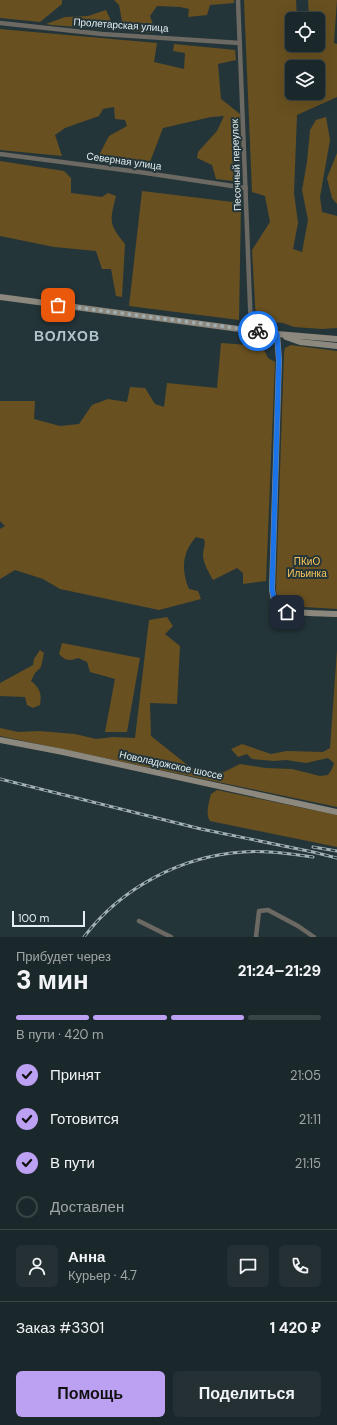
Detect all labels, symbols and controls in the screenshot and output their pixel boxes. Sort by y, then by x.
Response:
map controls [285,12,325,100]
button: locate [285,12,325,52]
street label: Пролетарская улица [73,15,170,35]
button: layers [285,60,325,100]
street label: Песочный переулок [228,118,244,211]
street label: Северная улица [86,149,163,173]
pin [41,288,75,322]
icon: bag [47,294,69,316]
courier [238,311,278,351]
icon: bike [247,320,269,342]
district label: ВОЛХОВ [34,327,100,345]
park label: ПКиО Ильинка [287,555,327,580]
pin [270,595,304,629]
icon: home [276,601,298,623]
street label: Новоладожское шоссе [118,748,224,782]
scale bar [12,909,85,928]
text: 100 m [18,911,49,925]
text: Прибудет через [16,948,111,965]
text: 21:24–21:29 [238,961,321,981]
text: 3 мин [16,963,89,997]
text: В пути · 420 m [16,1026,104,1043]
icon: check [16,1064,38,1086]
text: Принят [50,1065,101,1085]
text: 21:05 [290,1067,321,1084]
icon: check [16,1108,38,1130]
text: Готовится [50,1109,119,1129]
text: 21:11 [299,1111,321,1128]
icon: check [16,1152,38,1174]
text: В пути [50,1153,95,1173]
text: 21:15 [295,1155,321,1172]
text: Доставлен [50,1197,124,1217]
button: person [16,1245,58,1287]
button: chat [227,1245,269,1287]
button: phone [279,1245,321,1287]
text: Анна [68,1247,105,1267]
text: Курьер · 4.7 [68,1267,137,1284]
text: Заказ #3301 [16,1318,104,1338]
text: 1 420 ₽ [270,1318,321,1338]
button: Помощь [16,1371,165,1417]
button: Поделиться [173,1371,321,1417]

